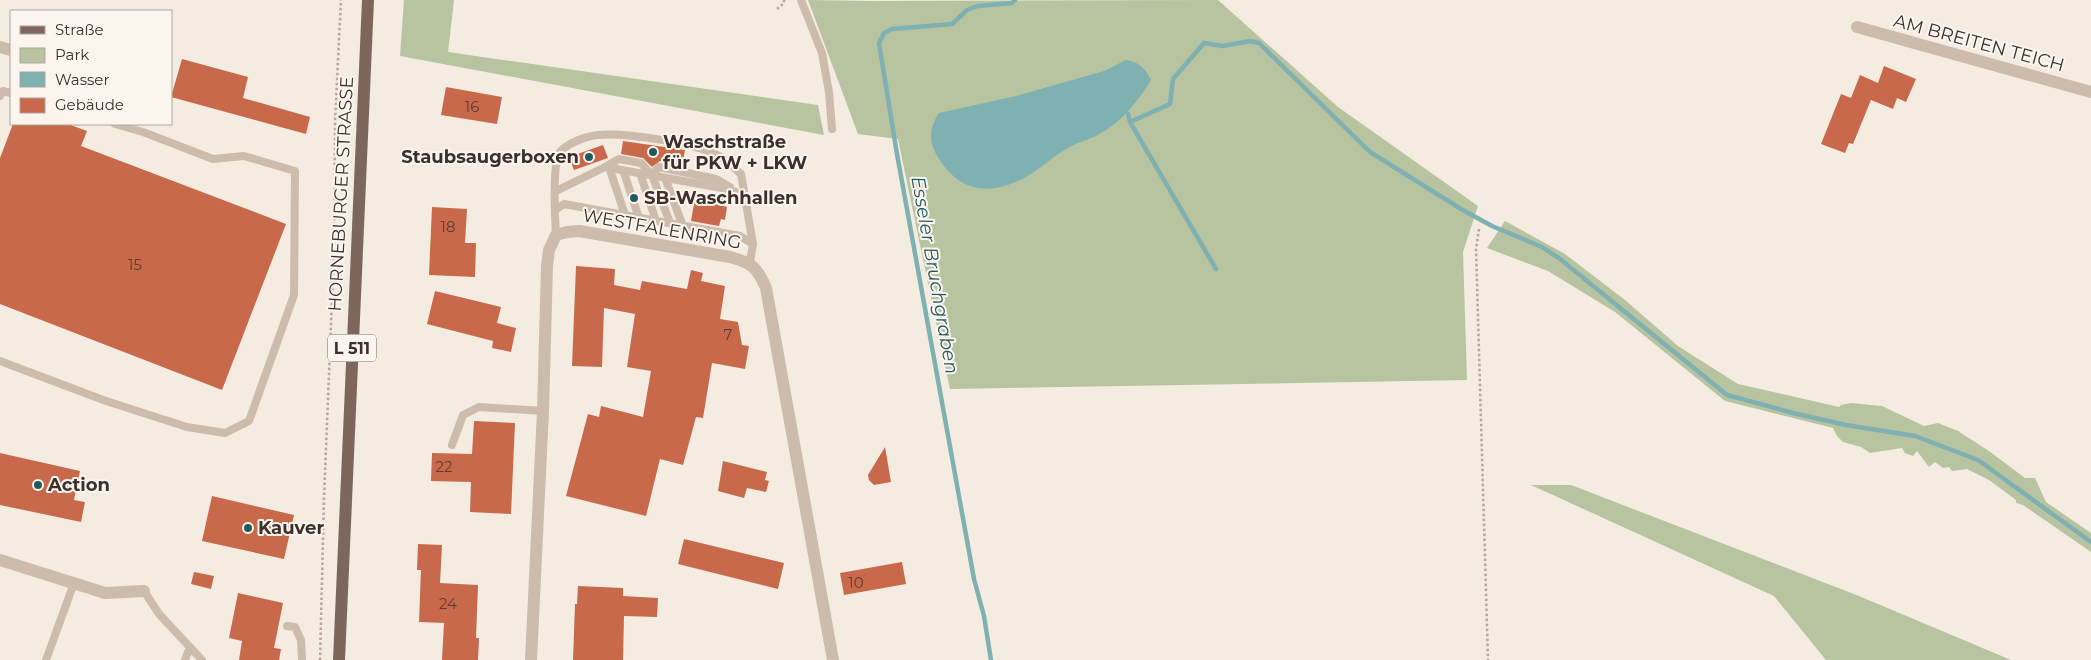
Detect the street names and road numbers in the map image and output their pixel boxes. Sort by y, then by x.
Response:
street label: AM BREITEN TEICH [1891,10,2067,76]
street label: HORNEBURGER STRASSE [324,76,358,312]
street label: WESTFALENRING [581,204,743,254]
road number: L 511 [328,334,376,362]

